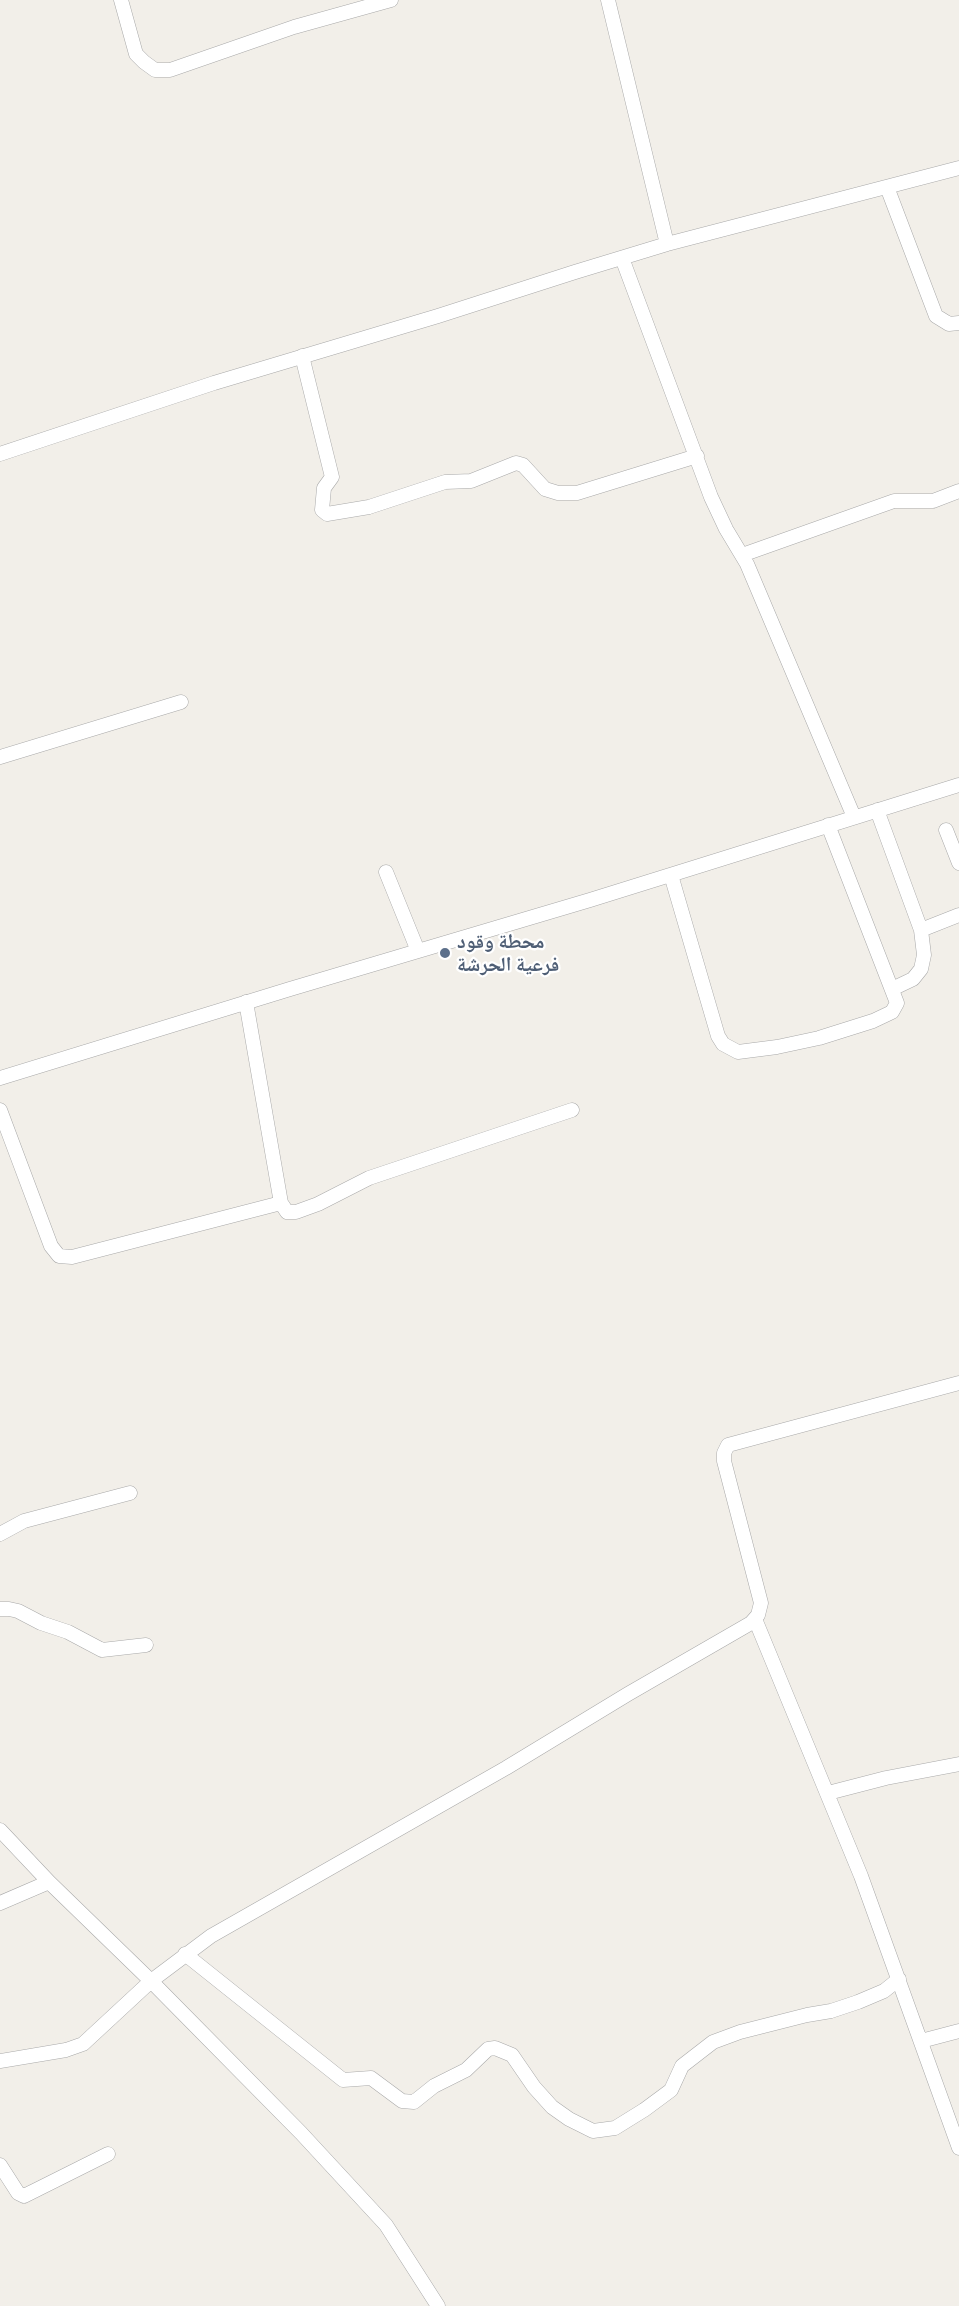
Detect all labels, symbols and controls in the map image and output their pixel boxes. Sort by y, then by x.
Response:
place label: محطة وقود فرعية الحرشة [457,930,559,977]
marker: محطة وقود فرعية الحرشة [438,946,452,960]

